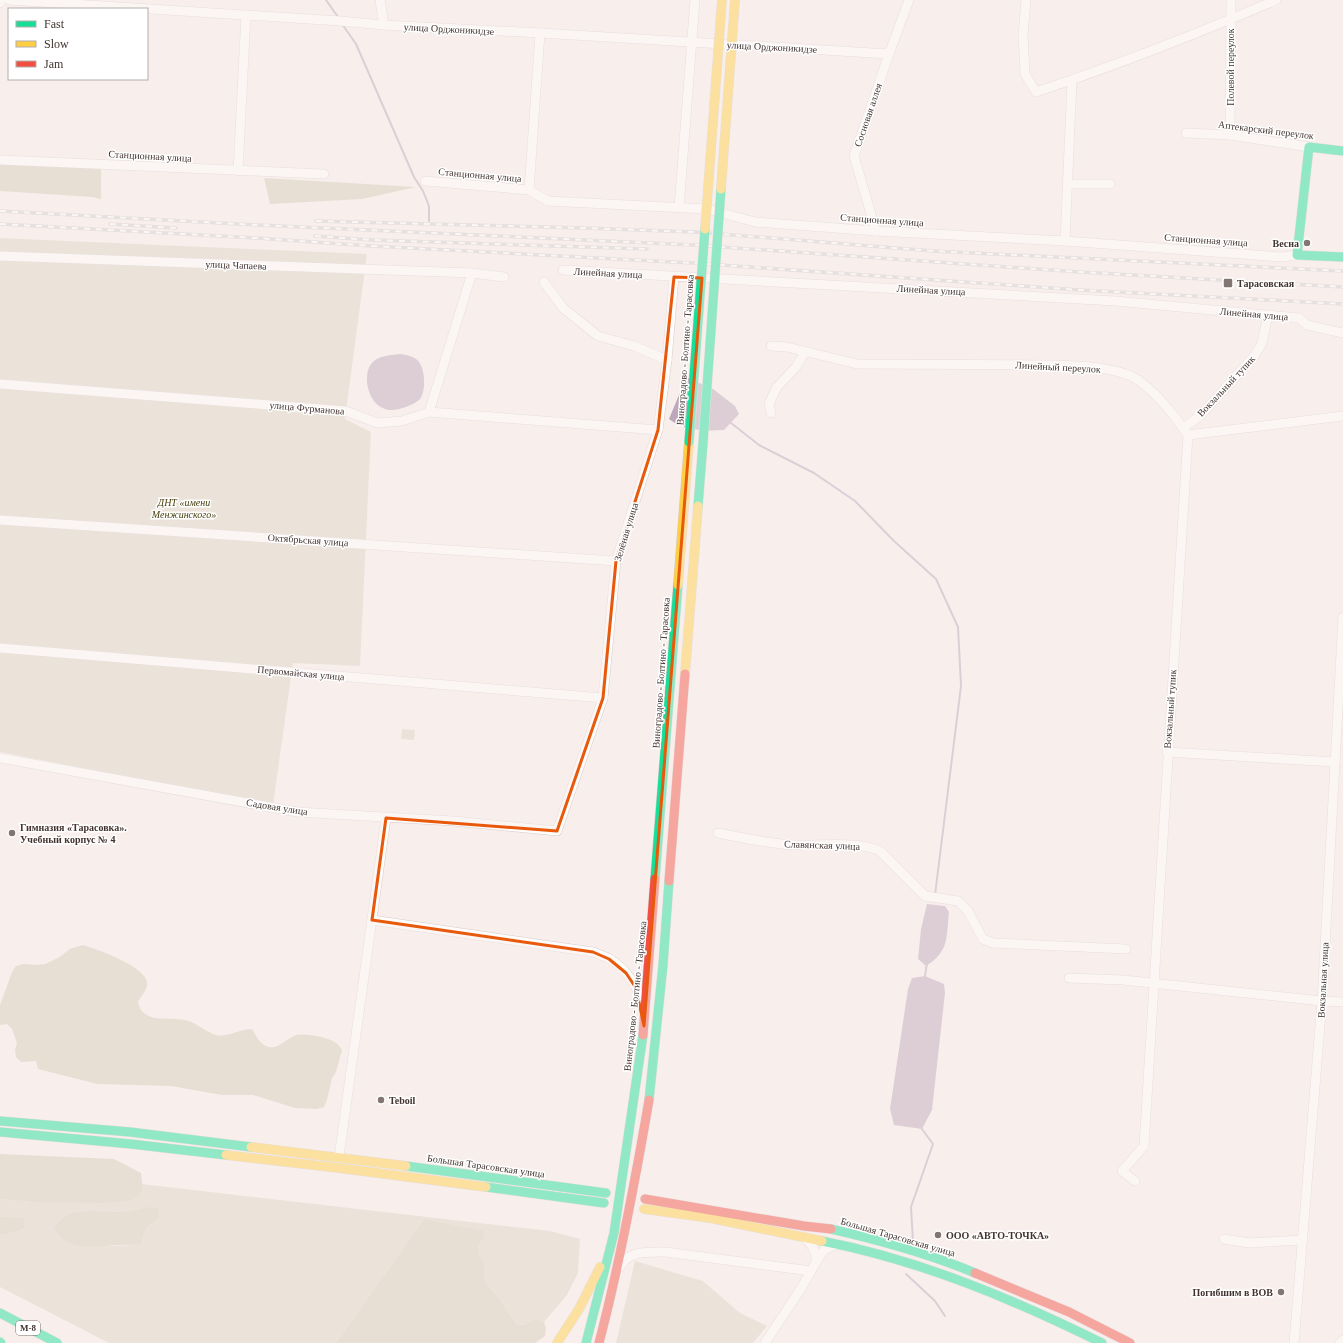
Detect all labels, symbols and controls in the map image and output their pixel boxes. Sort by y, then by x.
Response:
legend [8,8,148,80]
text: Fast [44,17,65,31]
street label: улица Орджоникидзе [404,21,495,37]
street label: Полевой переулок [1225,28,1236,106]
text: Slow [44,37,69,51]
street label: улица Орджоникидзе [727,39,818,55]
text: Jam [44,57,64,71]
street label: Сосновая аллея [852,81,884,148]
street label: Аптекарский переулок [1217,119,1315,141]
street label: Станционная улица [108,148,193,164]
street label: Станционная улица [438,166,523,184]
street label: Станционная улица [840,212,925,228]
street label: Станционная улица [1164,232,1249,248]
place label: Весна [1273,238,1299,249]
marker: Весна [1302,238,1312,248]
street label: улица Чапаева [205,258,267,272]
street label: Линейная улица [573,266,643,280]
street label: Виноградово - Болтино - Тарасовка [674,274,696,426]
marker: Тарасовская [1222,277,1234,289]
place label: Тарасовская [1237,278,1295,289]
street label: Линейная улица [896,283,966,297]
street label: Линейная улица [1219,306,1289,323]
street label: Вокзальный тупик [1195,353,1257,419]
street label: Линейный переулок [1015,359,1101,375]
street label: улица Фурманова [269,399,345,417]
park label: ДНТ «имени Менжинского» [151,497,216,520]
street label: Зелёная улица [612,501,640,563]
street label: Октябрьская улица [267,532,349,548]
street label: Виноградово - Болтино - Тарасовка [650,597,672,749]
street label: Первомайская улица [257,664,346,682]
street label: Вокзальный тупик [1162,669,1178,749]
street label: Садовая улица [246,797,309,817]
place label: Гимназия «Тарасовка». Учебный корпус № 4 [20,822,127,845]
marker: Гимназия «Тарасовка». Учебный корпус № 4 [7,828,17,838]
street label: Славянская улица [784,838,861,852]
street label: Виноградово - Болтино - Тарасовка [622,920,648,1072]
street label: Вокзальная улица [1316,941,1331,1018]
marker: Teboil [376,1095,386,1105]
place label: Teboil [389,1095,416,1106]
street label: Большая Тарасовская улица [426,1152,546,1180]
street label: Большая Тарасовская улица [839,1215,957,1259]
marker: ООО «АВТО-ТОЧКА» [933,1230,943,1240]
place label: ООО «АВТО-ТОЧКА» [946,1230,1049,1241]
place label: Погибшим в ВОВ [1192,1287,1273,1298]
marker: Погибшим в ВОВ [1276,1287,1286,1297]
road number: М-8 [16,1321,40,1335]

